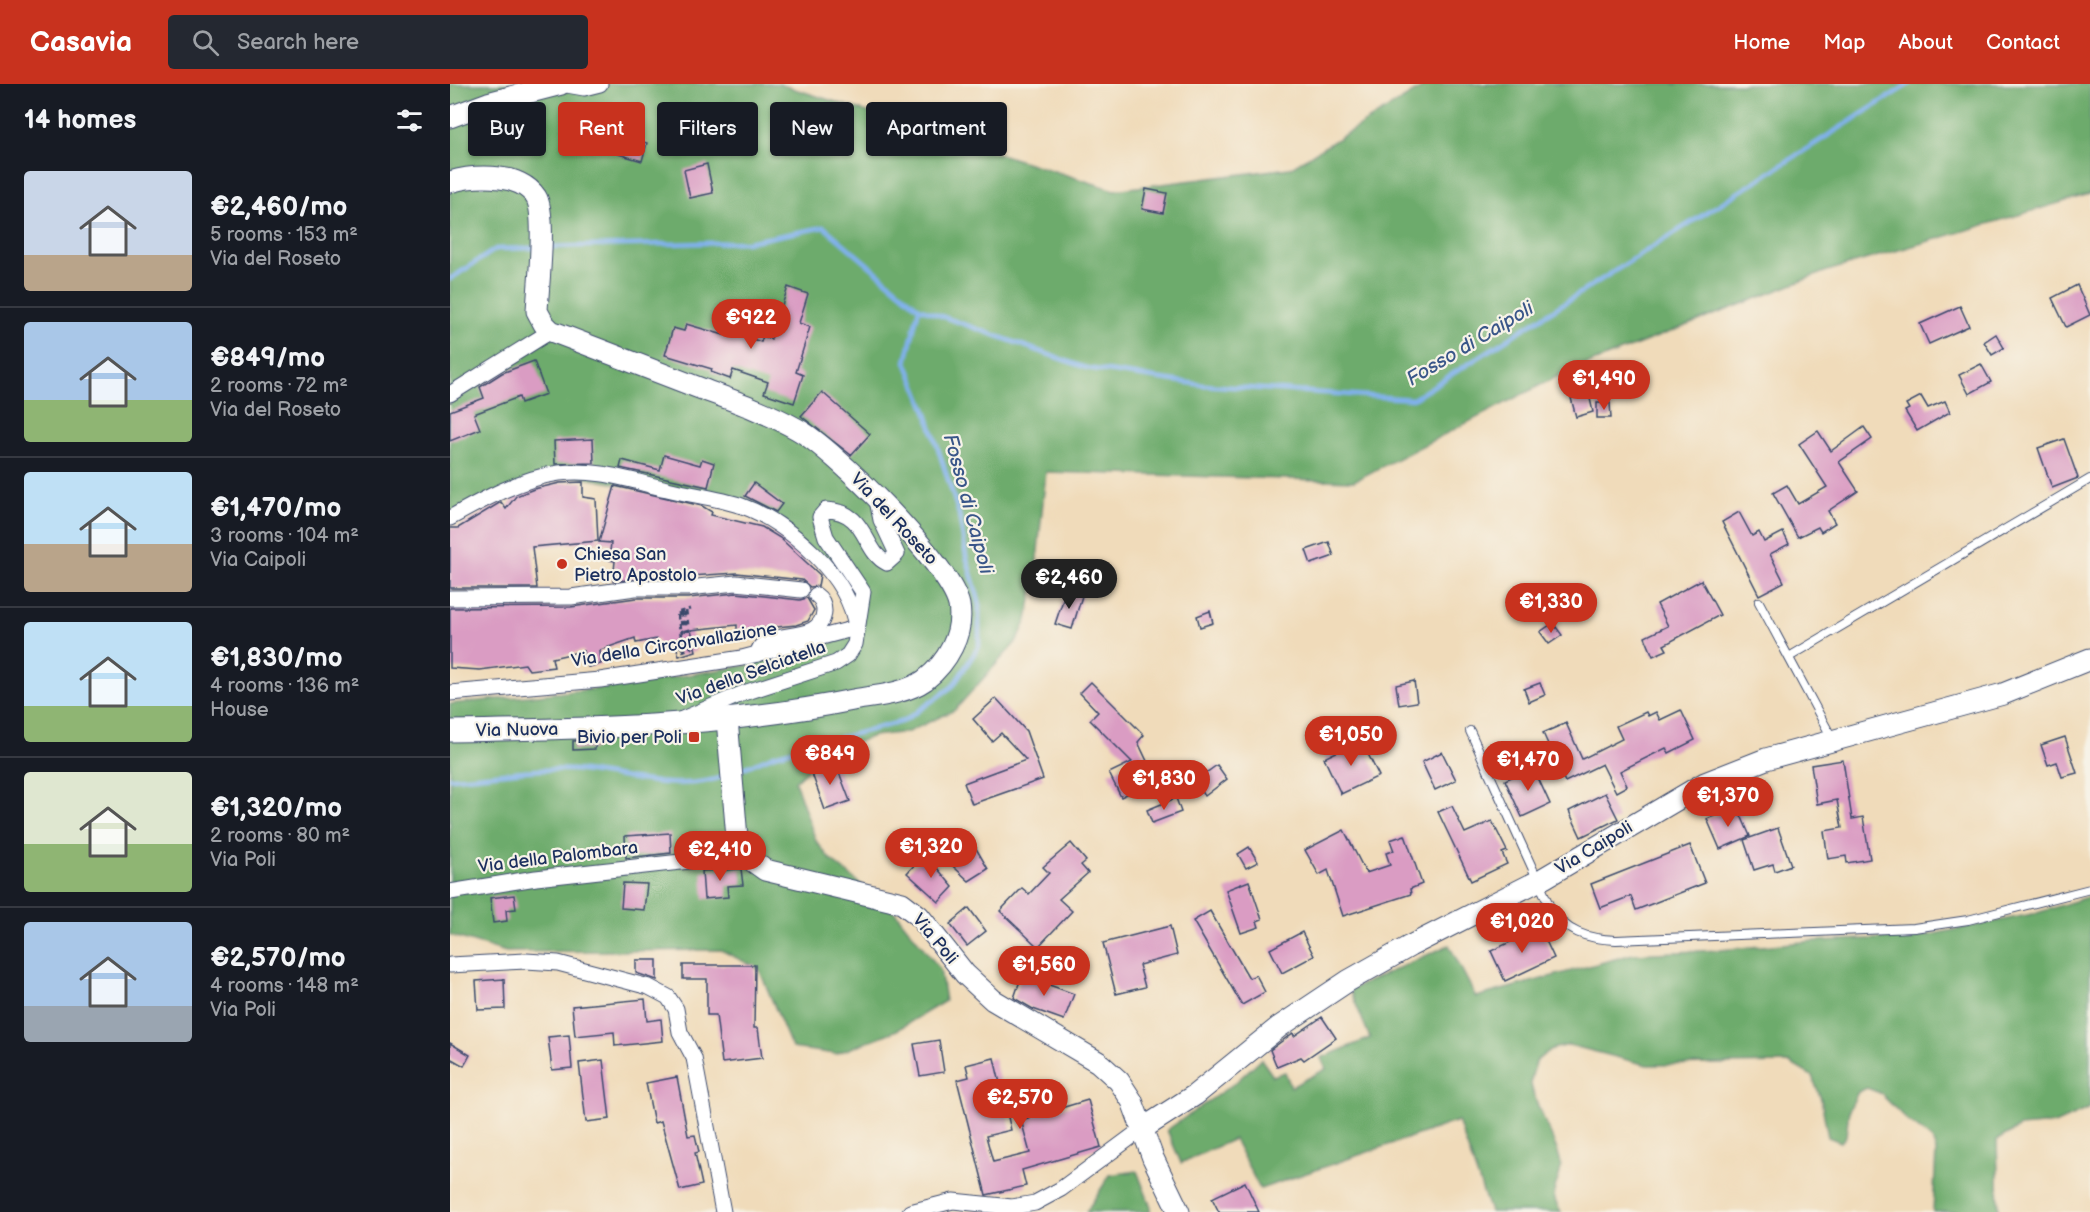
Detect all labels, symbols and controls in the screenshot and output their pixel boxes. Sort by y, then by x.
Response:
search box [168,15,588,69]
text: Casavia [30,26,132,59]
icon: search [189,26,222,59]
text: Search here [237,29,359,56]
text: Home [1733,30,1790,55]
text: Map [1823,30,1865,55]
text: About [1898,30,1953,55]
text: Contact [1986,30,2060,55]
chip: Buy [468,102,546,156]
chip: Rent [558,102,645,156]
chip: Filters [657,102,758,156]
chip: New [770,102,854,156]
chip: Apartment [866,102,1007,156]
icon: filters [393,104,426,137]
text: 14 homes [24,105,136,136]
text: €2,460/mo [210,192,347,223]
icon: home [72,195,144,267]
text: 5 rooms · 153 m² [210,223,358,247]
text: Via del Roseto [210,247,341,271]
water label: Fosso di Caipoli [1402,296,1539,391]
pin: €922 [715,299,787,350]
text: €922 [726,306,776,330]
text: €849/mo [210,343,325,374]
icon: home [72,346,144,418]
pin: €1,490 [1555,360,1653,411]
text: €1,490 [1572,367,1636,391]
text: 2 rooms · 72 m² [210,374,348,398]
text: Via del Roseto [210,398,341,422]
water label: Fosso di Caipoli [938,431,999,578]
street label: Via del Roseto [846,469,942,569]
text: €1,470/mo [210,493,341,524]
icon: home [72,496,144,568]
text: 3 rooms · 104 m² [210,524,359,548]
place label: Chiesa San Pietro Apostolo [574,544,697,586]
text: Via Caipoli [210,548,306,572]
marker: Chiesa San Pietro Apostolo [555,557,569,571]
pin: €2,460 [1020,559,1118,610]
text: €2,460 [1035,566,1103,590]
pin: €1,330 [1502,583,1600,634]
text: €1,330 [1519,590,1583,614]
street label: Via della Circonvallazione [570,618,779,672]
street label: Via della Selciatella [674,636,828,710]
text: €1,830/mo [210,643,343,674]
icon: home [72,646,144,718]
text: 4 rooms · 136 m² [210,674,359,698]
text: House [210,698,269,722]
pin: €1,050 [1302,716,1400,767]
street label: Via Nuova [475,719,559,741]
text: €1,050 [1319,723,1383,747]
place label: Bivio per Poli [577,727,682,748]
marker: Bivio per Poli [687,730,701,744]
pin: €849 [794,735,866,786]
pin: €1,470 [1479,741,1577,792]
text: €849 [805,742,855,766]
text: €1,470 [1496,748,1560,772]
pin: €1,830 [1115,760,1213,811]
text: €1,830 [1132,767,1196,791]
pin: €1,370 [1679,777,1777,828]
text: €1,370 [1696,784,1760,808]
text: €1,320/mo [210,793,342,824]
icon: home [72,796,144,868]
street label: Via Caipoli [1552,817,1636,879]
text: 2 rooms · 80 m² [210,824,350,848]
pin: €1,320 [882,828,980,879]
pin: €2,410 [671,831,769,882]
text: €1,320 [899,835,963,859]
street label: Via della Palombara [477,837,639,877]
text: €2,410 [688,838,752,862]
text: Via Poli [210,848,276,872]
pin: €1,020 [1473,903,1571,954]
street label: Via Poli [908,909,962,969]
text: €1,020 [1490,910,1554,934]
text: €2,570/mo [210,943,346,974]
icon: home [72,946,144,1018]
pin: €1,560 [995,946,1093,997]
text: €1,560 [1012,953,1076,977]
text: 4 rooms · 148 m² [210,974,359,998]
text: Via Poli [210,998,276,1022]
pin: €2,570 [971,1079,1069,1130]
text: €2,570 [987,1086,1053,1110]

